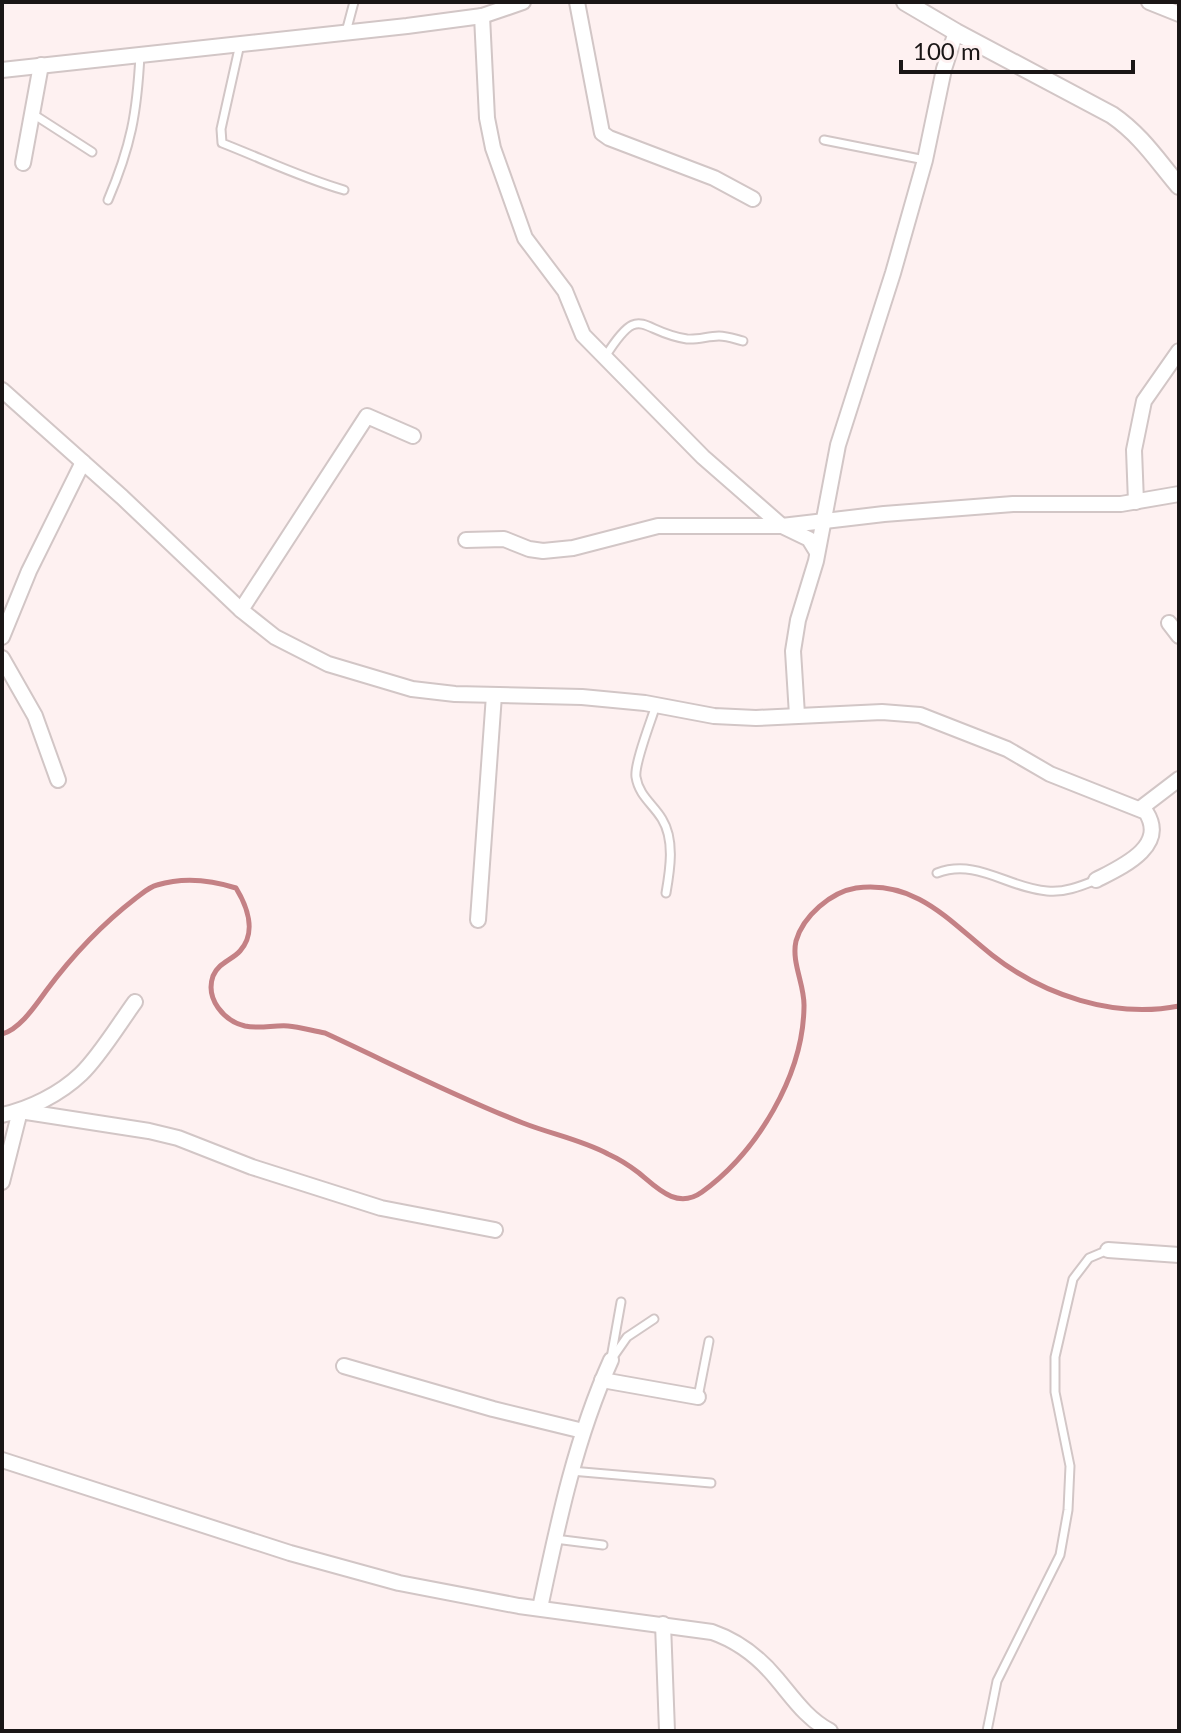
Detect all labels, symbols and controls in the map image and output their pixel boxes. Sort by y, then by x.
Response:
scale bar [901,24,1133,74]
text: 100 m [913,36,981,65]

